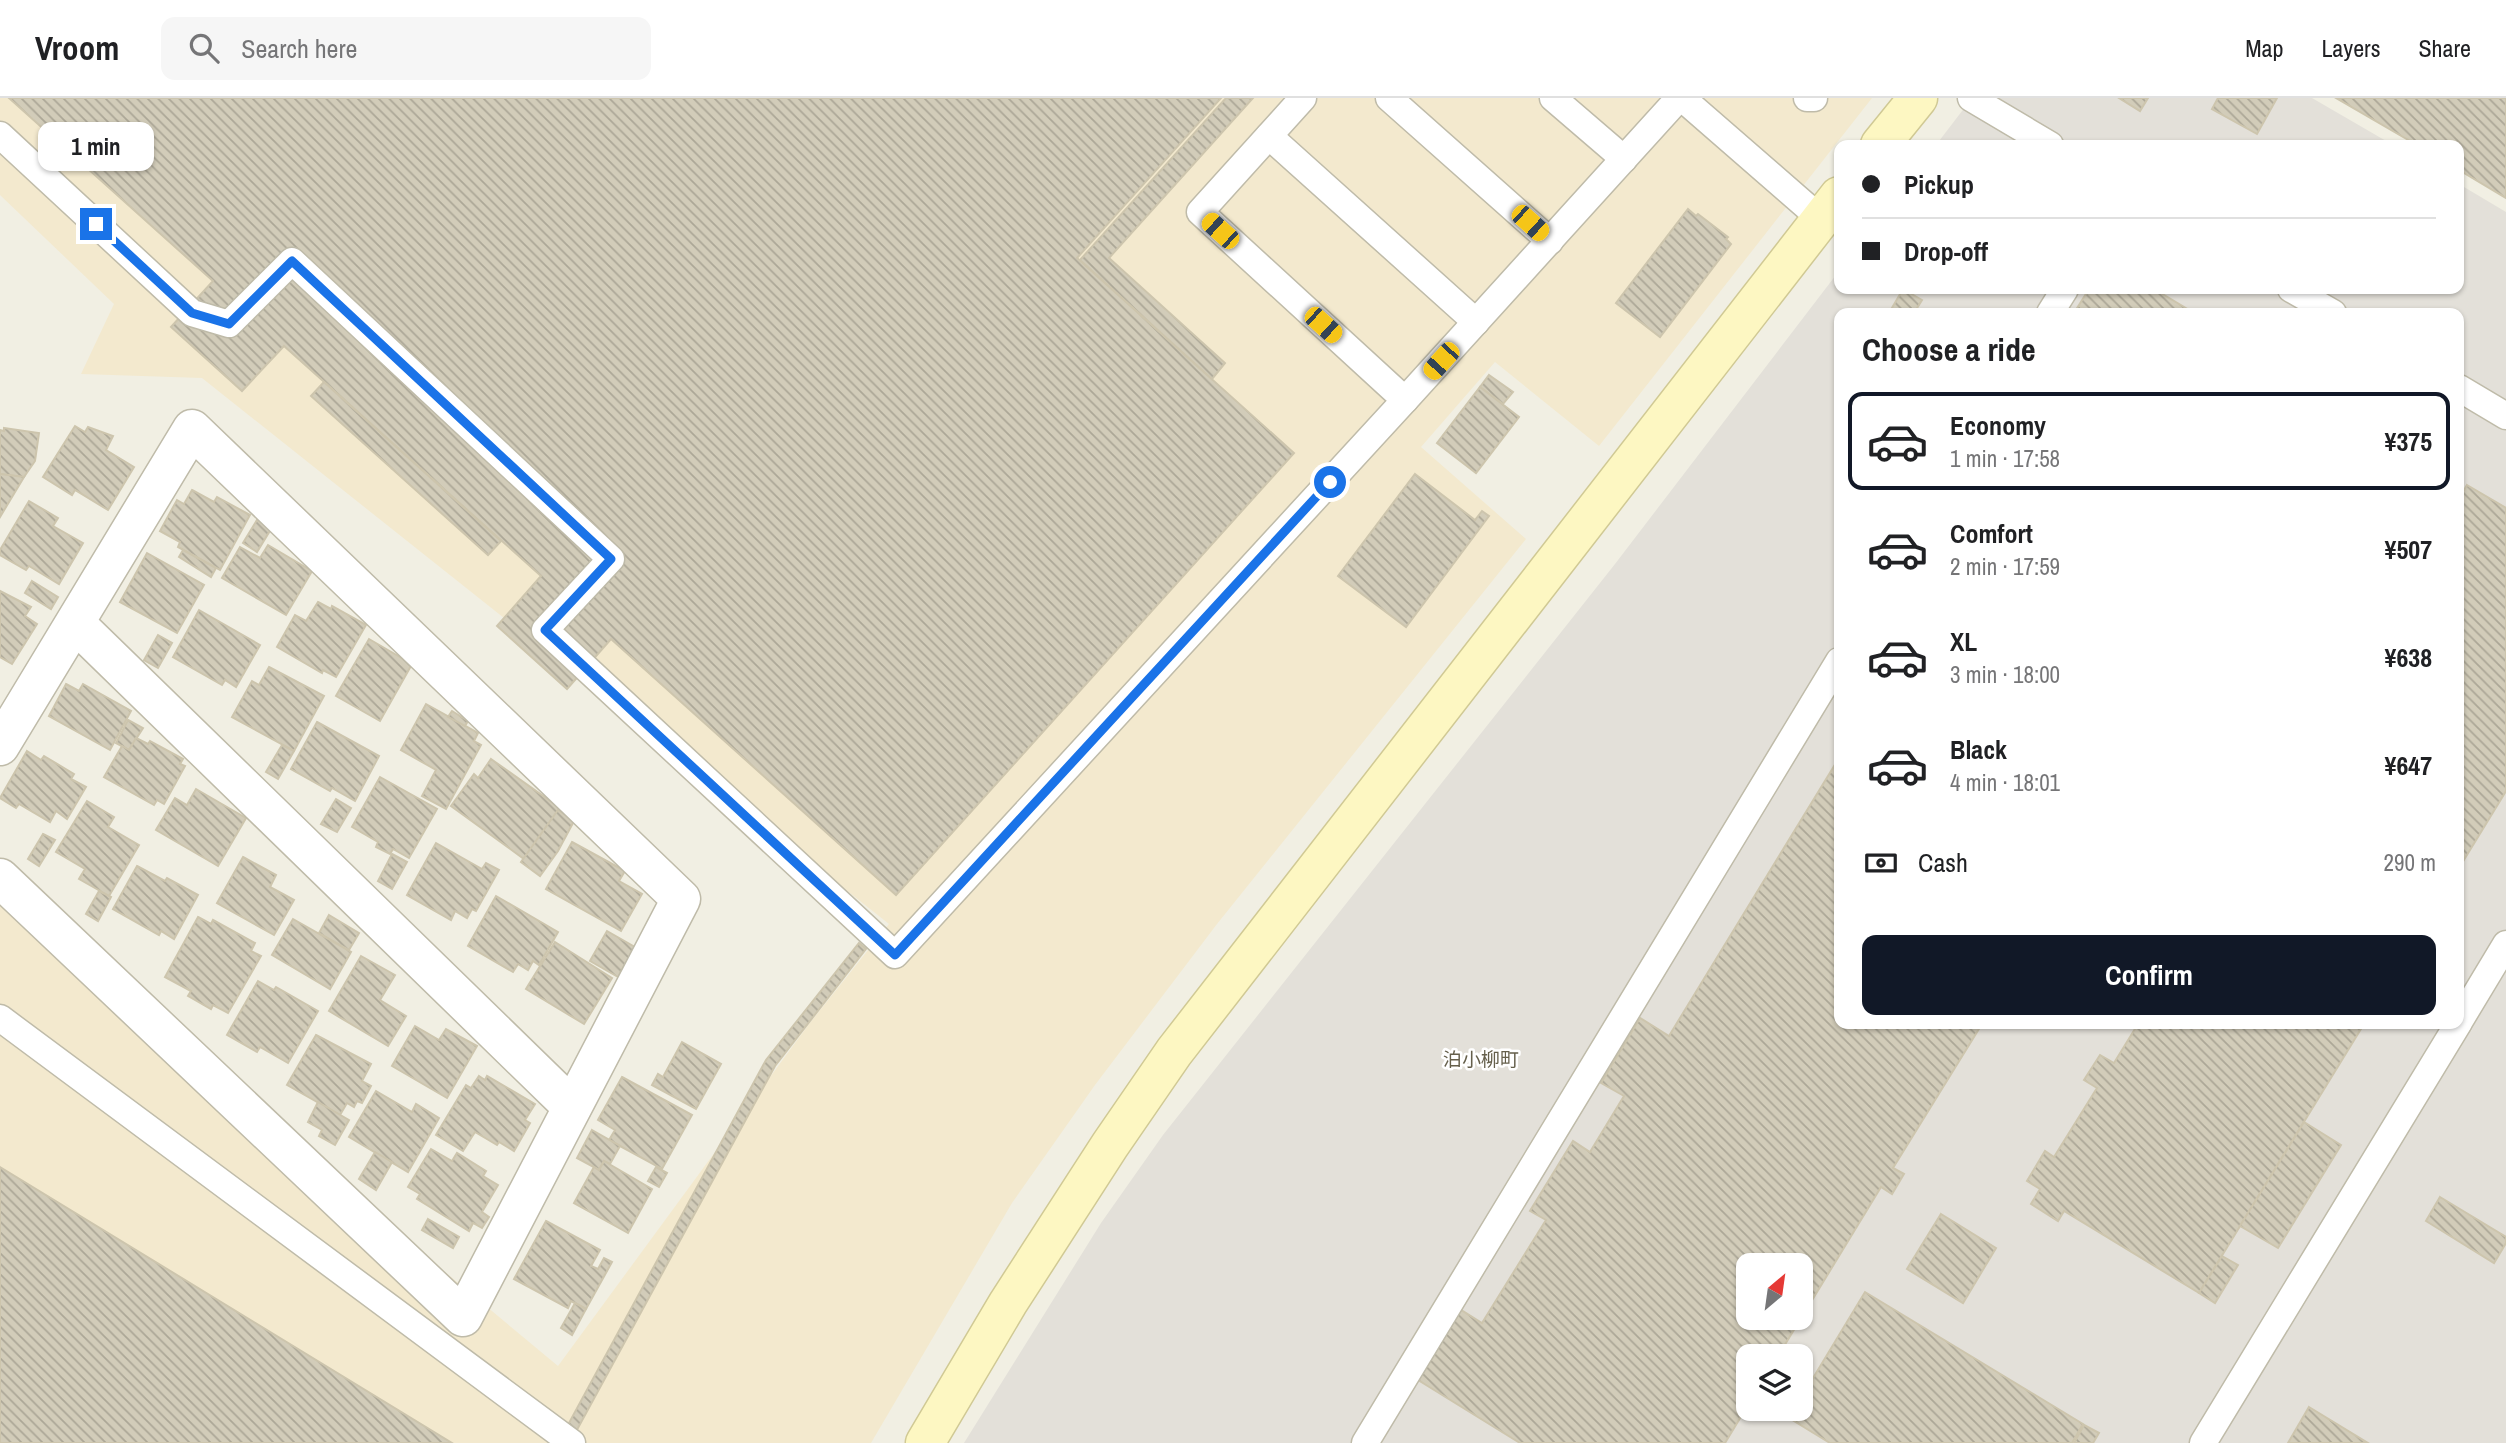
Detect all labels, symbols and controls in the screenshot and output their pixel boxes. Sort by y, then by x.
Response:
search box [161,17,651,80]
text: Vroom [35,26,119,70]
icon: search [185,29,223,67]
text: Search here [241,31,357,66]
text: Map [2245,32,2283,64]
text: Layers [2321,32,2380,64]
text: Share [2418,32,2471,64]
callout: 1 min [38,122,154,172]
text: 1 min [71,131,121,162]
text: Pickup [1904,167,1974,202]
car [1508,201,1553,245]
route end [80,208,112,240]
car [1198,209,1243,253]
text: Drop-off [1904,234,1988,269]
car [1301,303,1346,347]
text: Choose a ride [1862,328,2036,371]
car [1420,338,1463,384]
text: Economy [1950,408,2046,443]
icon: car [1866,410,1929,473]
text: ¥375 [2385,424,2432,459]
text: 1 min · 17:58 [1950,443,2060,474]
route start [1314,466,1346,498]
text: Comfort [1950,516,2033,551]
icon: car [1866,518,1929,581]
text: ¥507 [2385,532,2432,567]
text: 2 min · 17:59 [1950,551,2060,582]
text: XL [1950,624,1977,659]
icon: car [1866,626,1929,689]
text: ¥638 [2385,640,2432,675]
text: 3 min · 18:00 [1950,659,2060,690]
text: Black [1950,732,2007,767]
icon: car [1866,734,1929,797]
text: ¥647 [2385,748,2432,783]
text: 4 min · 18:01 [1950,767,2060,798]
icon: cash [1862,844,1900,882]
text: Cash [1918,845,1968,880]
text: 290 m [2384,847,2436,878]
button: Confirm [1862,935,2436,1015]
district label: 泊小柳町 [1443,1046,1519,1072]
north arrow [1736,1253,1813,1330]
map controls [1736,1253,1813,1421]
button: layers [1736,1344,1813,1421]

